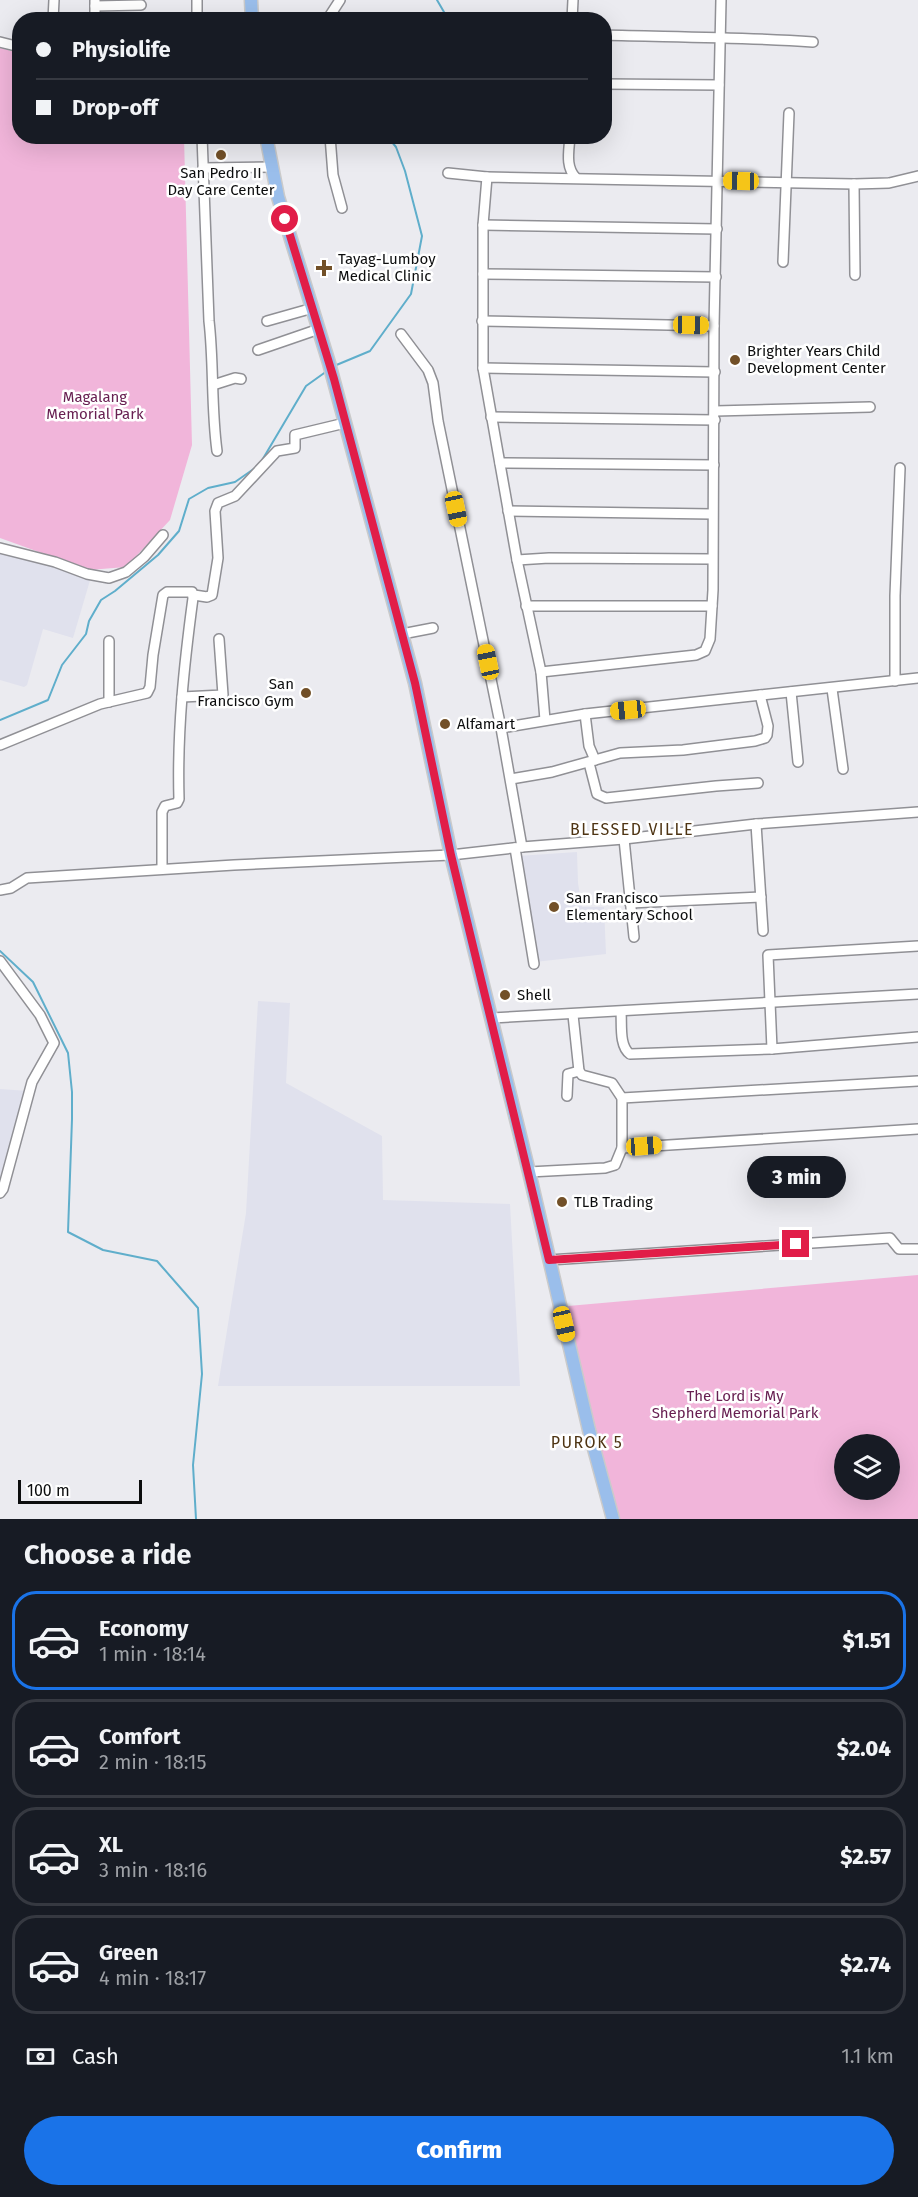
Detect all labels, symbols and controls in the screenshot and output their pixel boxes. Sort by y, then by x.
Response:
text: Physiolife [72,36,171,63]
text: Drop-off [72,94,158,121]
marker: San Pedro II Day Care Center [214,148,228,162]
place label: San Pedro II Day Care Center [168,164,275,199]
car [723,172,759,190]
route start [271,205,298,232]
place label: Tayag-Lumboy Medical Clinic [338,250,436,285]
marker: Tayag-Lumboy Medical Clinic [315,259,333,277]
car [673,316,709,334]
place label: Brighter Years Child Development Center [747,342,886,377]
marker: Brighter Years Child Development Center [728,353,742,367]
park label: Magalang Memorial Park [46,388,144,423]
car [443,490,469,528]
car [475,643,501,681]
place label: San Francisco Gym [197,675,294,710]
marker: San Francisco Gym [299,686,313,700]
car [609,699,647,721]
place label: Alfamart [457,715,516,733]
marker: Alfamart [438,717,452,731]
district label: BLESSED VILLE [570,820,694,839]
place label: San Francisco Elementary School [566,889,694,924]
marker: San Francisco Elementary School [547,900,561,914]
place label: Shell [517,986,552,1004]
marker: Shell [498,988,512,1002]
car [625,1136,663,1156]
callout: 3 min [746,1157,846,1199]
text: 3 min [772,1165,821,1189]
place label: TLB Trading [574,1193,653,1211]
marker: TLB Trading [555,1195,569,1209]
route end [782,1230,809,1257]
car [551,1304,577,1344]
park label: The Lord is My Shepherd Memorial Park [652,1387,819,1422]
district label: PUROK 5 [551,1433,623,1452]
map controls [834,1434,900,1500]
button: layers [834,1434,900,1500]
scale bar [18,1477,142,1504]
text: 100 m [27,1481,70,1500]
text: Choose a ride [24,1539,191,1571]
icon: car [27,1614,81,1668]
text: Economy [99,1615,188,1642]
text: $1.51 [843,1627,891,1654]
text: 1 min · 18:14 [99,1642,206,1666]
icon: car [27,1722,81,1776]
text: Comfort [99,1723,180,1750]
text: $2.04 [837,1735,891,1762]
text: 2 min · 18:15 [99,1750,206,1774]
icon: car [27,1830,81,1884]
text: XL [99,1831,123,1858]
text: $2.57 [840,1843,891,1870]
text: 3 min · 18:16 [99,1858,207,1882]
icon: car [27,1938,81,1992]
text: Green [99,1939,158,1966]
text: $2.74 [840,1951,891,1978]
text: 4 min · 18:17 [99,1966,206,1990]
icon: cash [24,2040,57,2073]
text: Cash [72,2043,119,2070]
text: 1.1 km [841,2044,894,2068]
button: Confirm [24,2116,894,2185]

